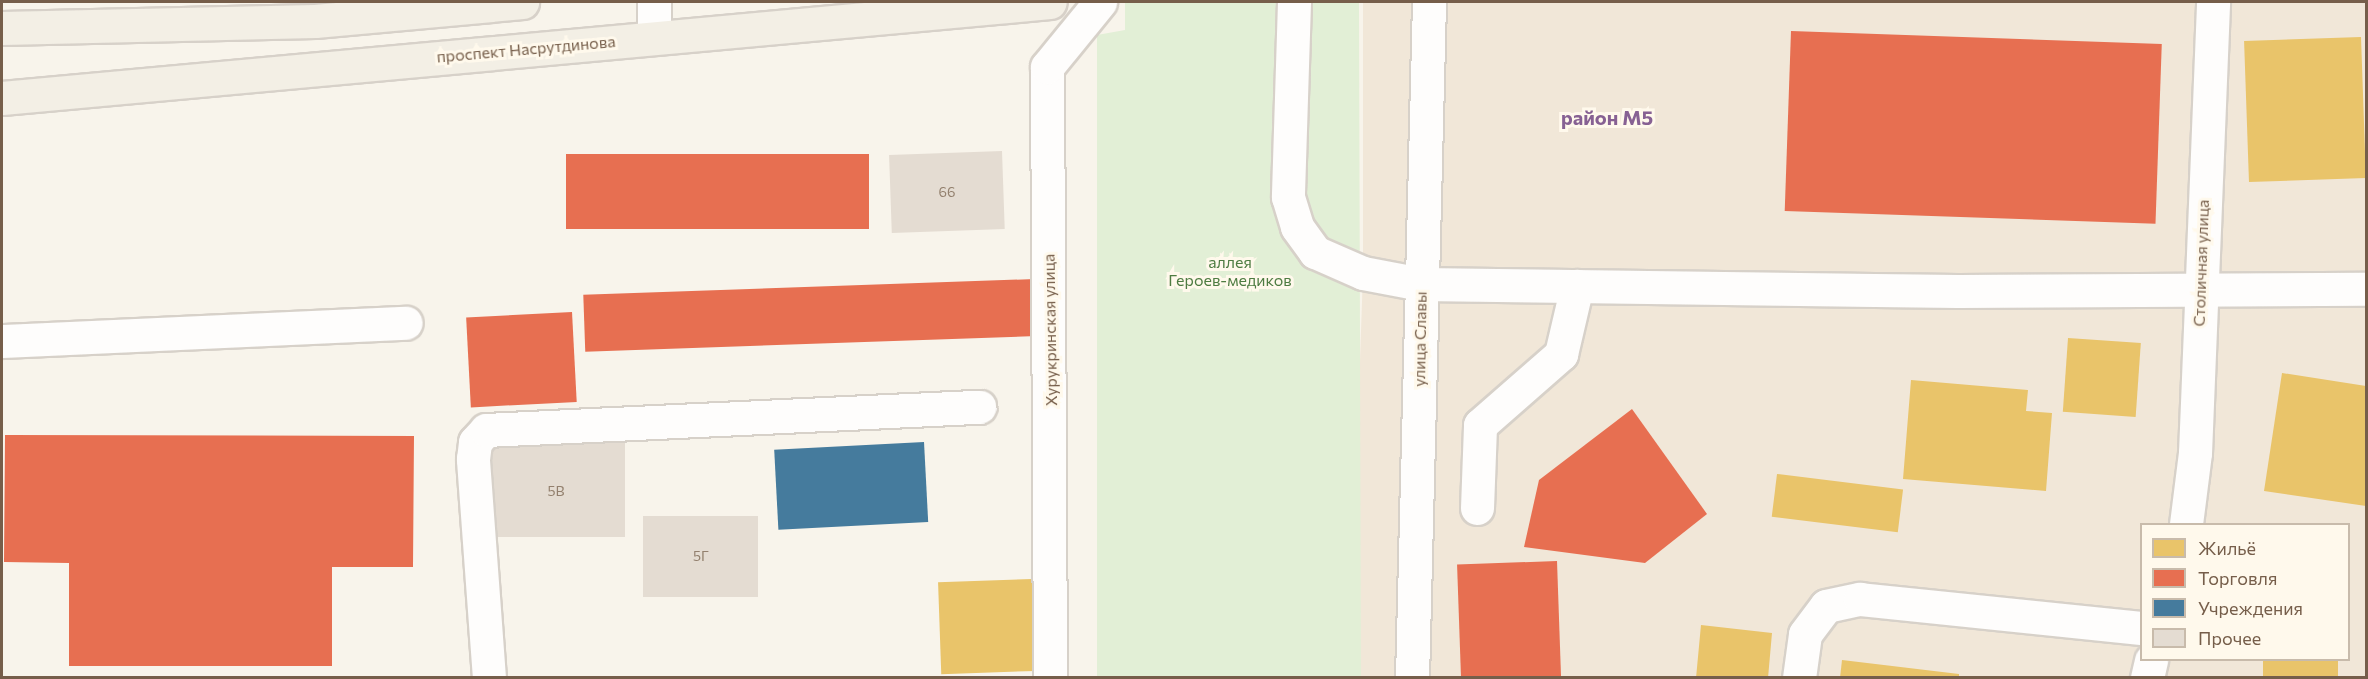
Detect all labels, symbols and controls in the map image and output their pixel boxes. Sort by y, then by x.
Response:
street label: проспект Насрутдинова [436,32,616,66]
district label: район М5 [1561,105,1653,129]
house number: 66 [939,184,955,200]
street label: Столичная улица [2189,199,2213,327]
park label: аллея Героев-медиков [1168,252,1292,290]
street label: Хурукринская улица [1039,254,1061,406]
street label: улица Славы [1410,291,1430,387]
house number: 5В [547,483,565,499]
legend [2140,523,2350,661]
text: Жильё [2198,537,2256,559]
house number: 5Г [693,548,709,564]
text: Торговля [2198,567,2277,589]
text: Учреждения [2198,597,2303,619]
text: Прочее [2198,627,2261,649]

